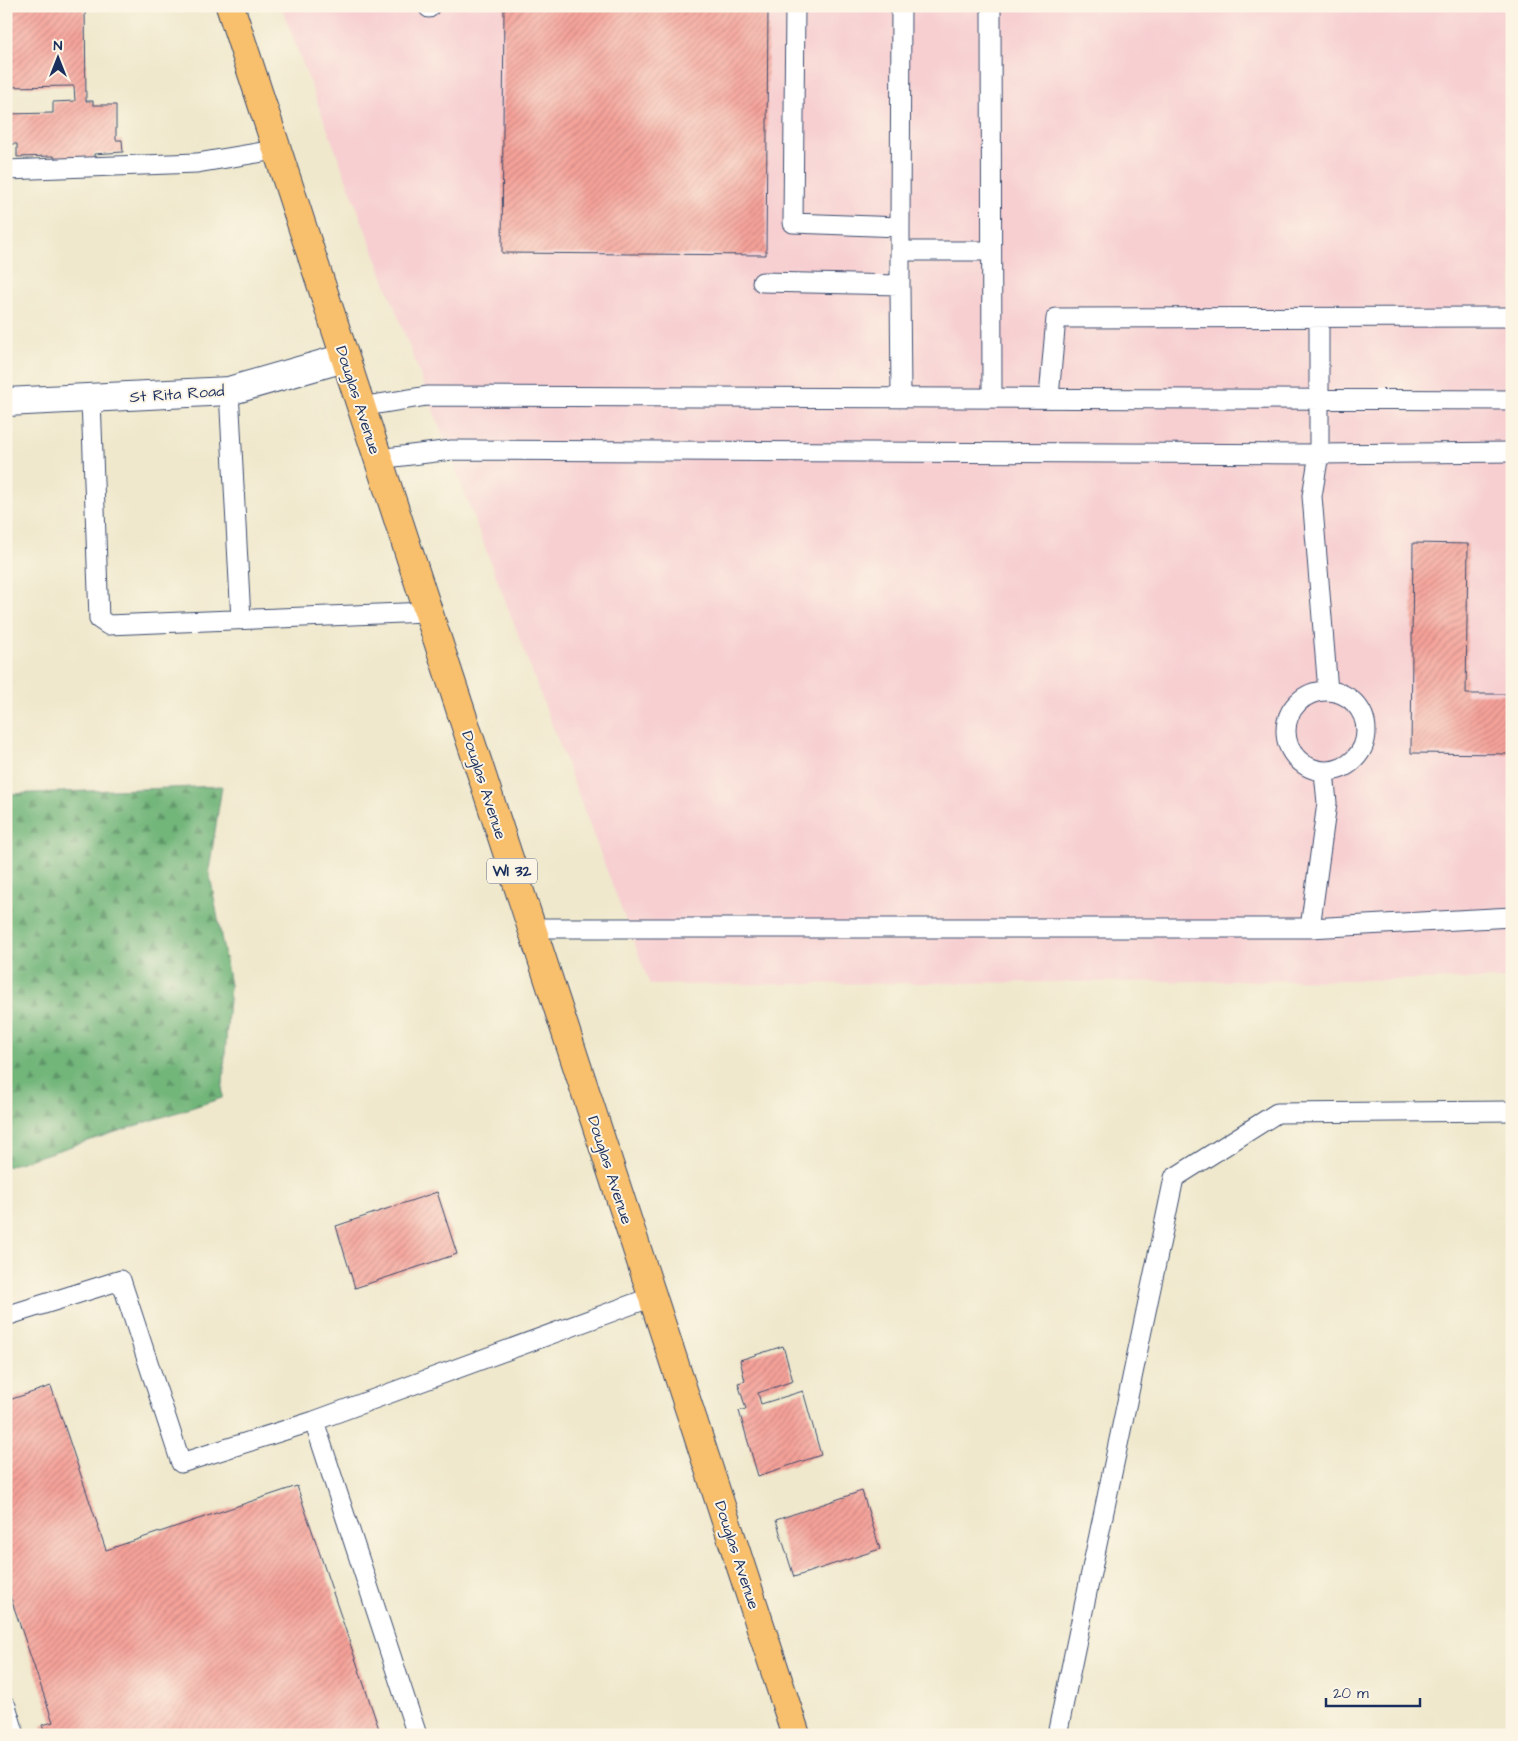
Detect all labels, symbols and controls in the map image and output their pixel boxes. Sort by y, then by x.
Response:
north arrow [32,32,82,82]
text: N [54,36,63,56]
street label: Douglas Avenue [329,343,386,458]
street label: St Rita Road [129,380,225,408]
street label: Douglas Avenue [455,728,512,843]
road number: WI 32 [487,858,537,884]
street label: Douglas Avenue [581,1113,638,1228]
street label: Douglas Avenue [708,1498,765,1613]
scale bar [1326,1676,1419,1708]
text: 20 m [1333,1683,1369,1704]

